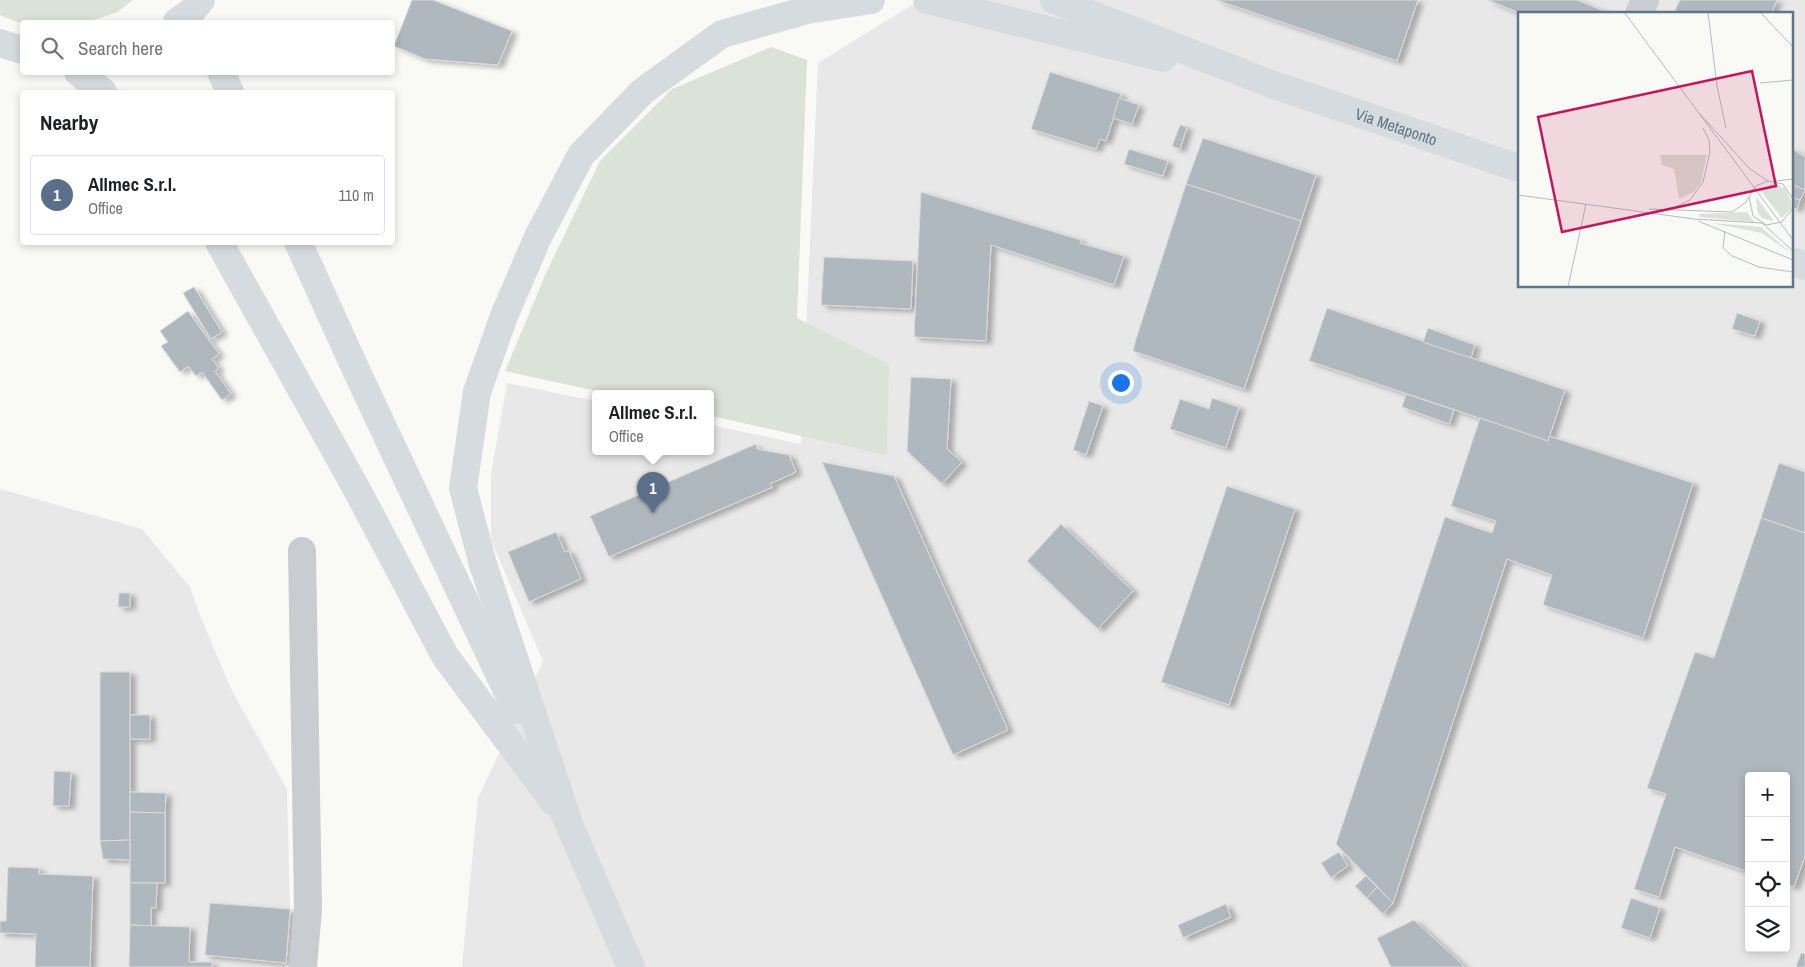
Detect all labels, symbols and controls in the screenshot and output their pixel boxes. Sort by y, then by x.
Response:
inset map [1518,12,1792,288]
search box [20,20,395,75]
icon: search [38,34,66,62]
text: Search here [78,35,163,61]
street label: Via Metaponto [1352,102,1440,151]
text: Nearby [40,108,98,137]
text: Allmec S.r.l. [88,171,176,197]
text: 1 [53,184,61,206]
text: 110 m [338,184,374,206]
text: Office [88,197,123,219]
your location [1108,370,1134,396]
popup [592,390,714,455]
text: Allmec S.r.l. [609,399,697,425]
text: Office [609,425,644,447]
pin: 1 [637,472,669,513]
map controls [1745,772,1790,952]
button: + [1745,772,1790,817]
button: − [1745,817,1790,862]
button: locate [1745,862,1790,907]
button: layers [1745,907,1790,952]

